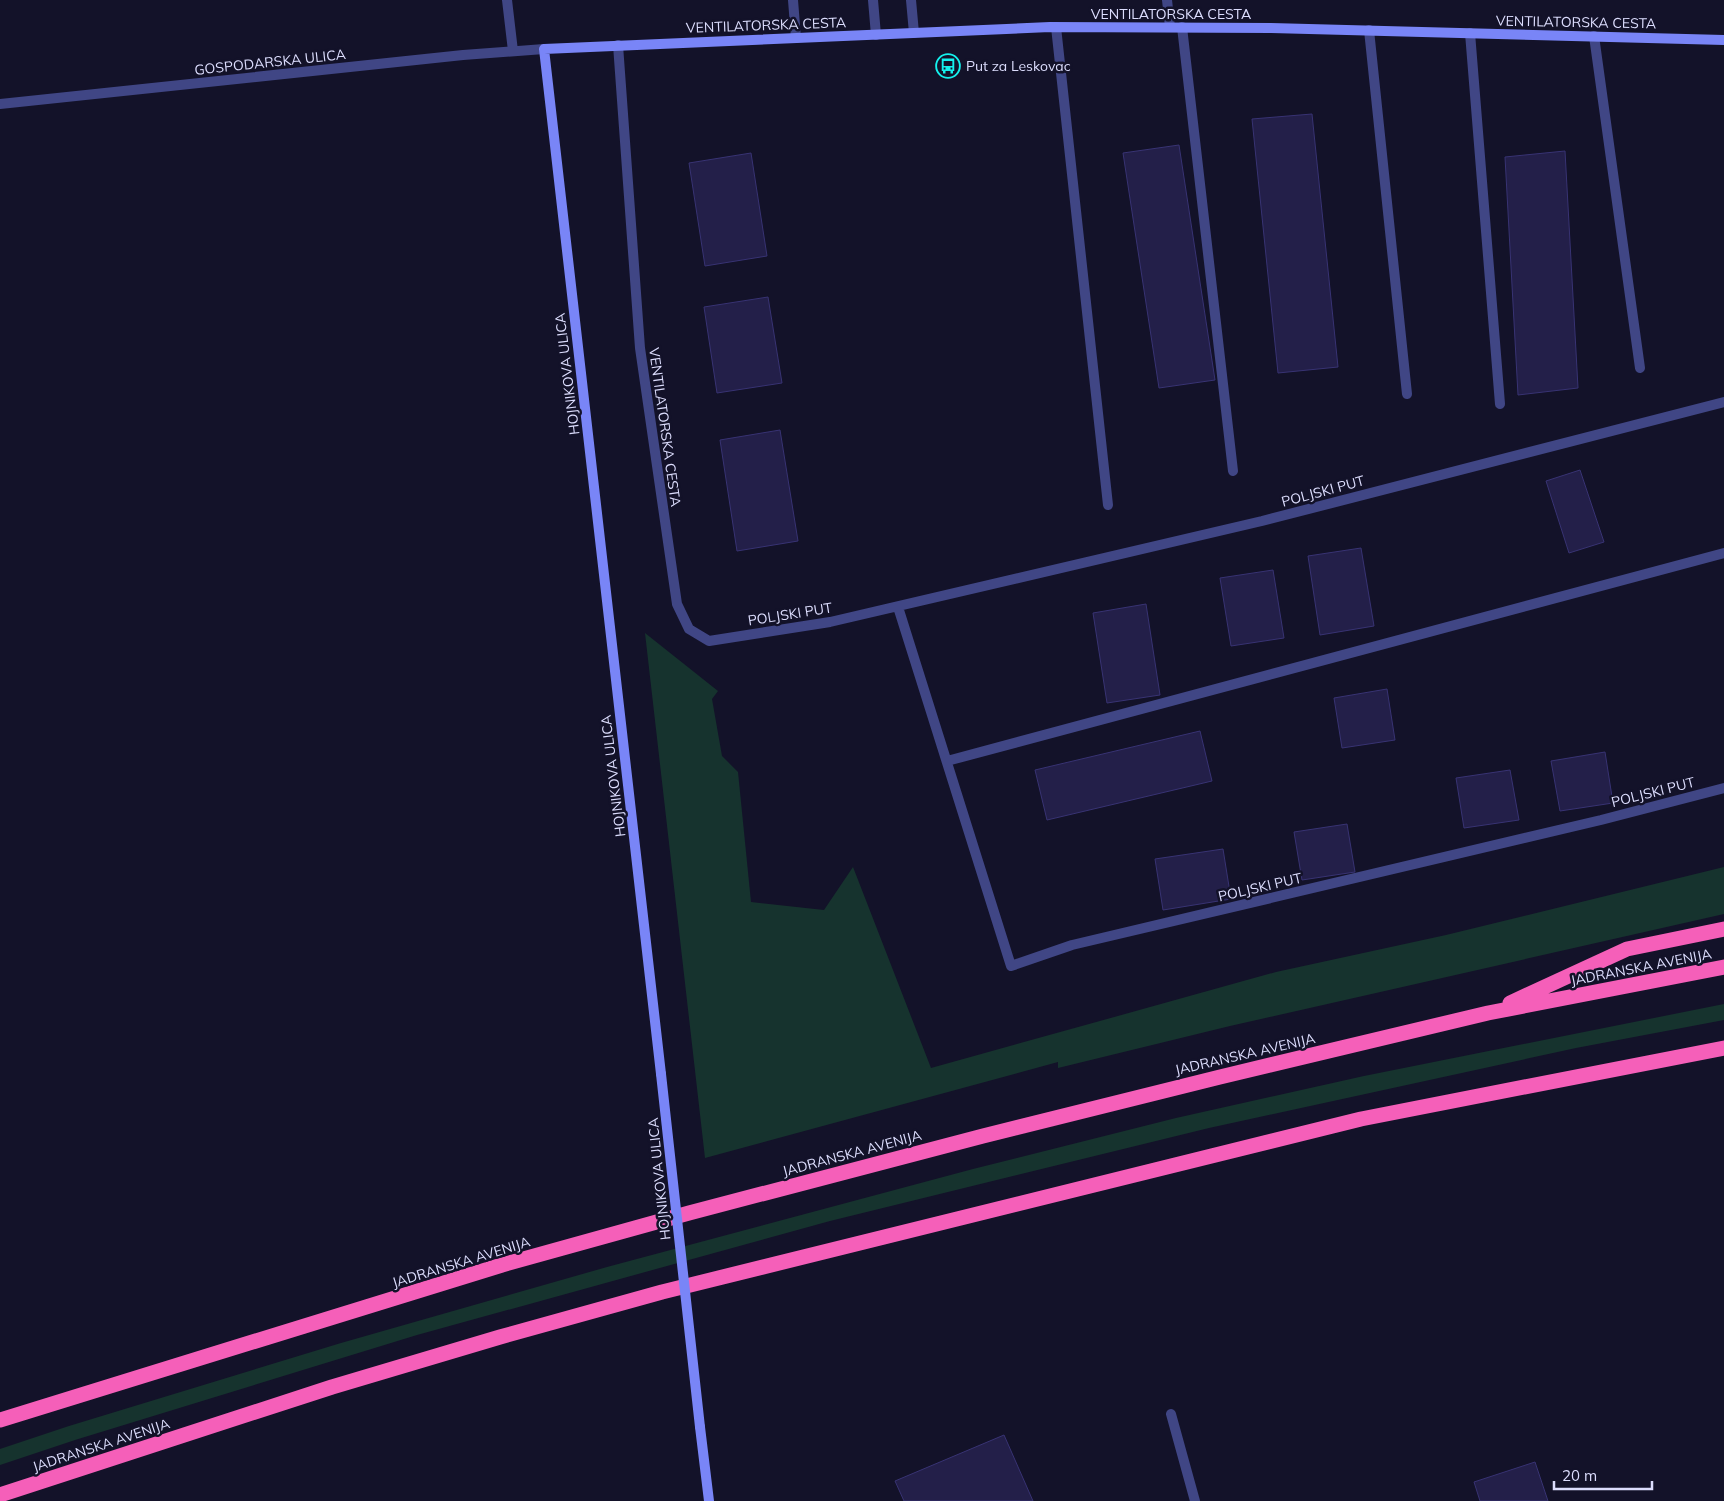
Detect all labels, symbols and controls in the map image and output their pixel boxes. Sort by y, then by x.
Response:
street label: VENTILATORSKA CESTA [1091,5,1252,23]
street label: VENTILATORSKA CESTA [1496,12,1657,32]
street label: VENTILATORSKA CESTA [686,13,847,37]
street label: GOSPODARSKA ULICA [193,45,347,79]
bus stop icon: Put za Leskovac [935,53,961,79]
place label: Put za Leskovac [966,57,1071,75]
street label: HOJNIKOVA ULICA [550,311,583,436]
street label: VENTILATORSKA CESTA [645,346,685,508]
street label: POLJSKI PUT [1279,471,1367,511]
street label: POLJSKI PUT [746,598,834,630]
street label: HOJNIKOVA ULICA [596,713,629,838]
street label: POLJSKI PUT [1609,773,1697,811]
street label: POLJSKI PUT [1216,869,1304,905]
street label: JADRANSKA AVENIJA [1569,944,1714,990]
street label: JADRANSKA AVENIJA [1173,1029,1318,1079]
street label: HOJNIKOVA ULICA [644,1116,674,1241]
street label: JADRANSKA AVENIJA [780,1126,924,1180]
street label: JADRANSKA AVENIJA [390,1232,533,1292]
street label: JADRANSKA AVENIJA [30,1414,173,1476]
scale bar [1554,1458,1652,1490]
text: 20 m [1562,1466,1597,1485]

